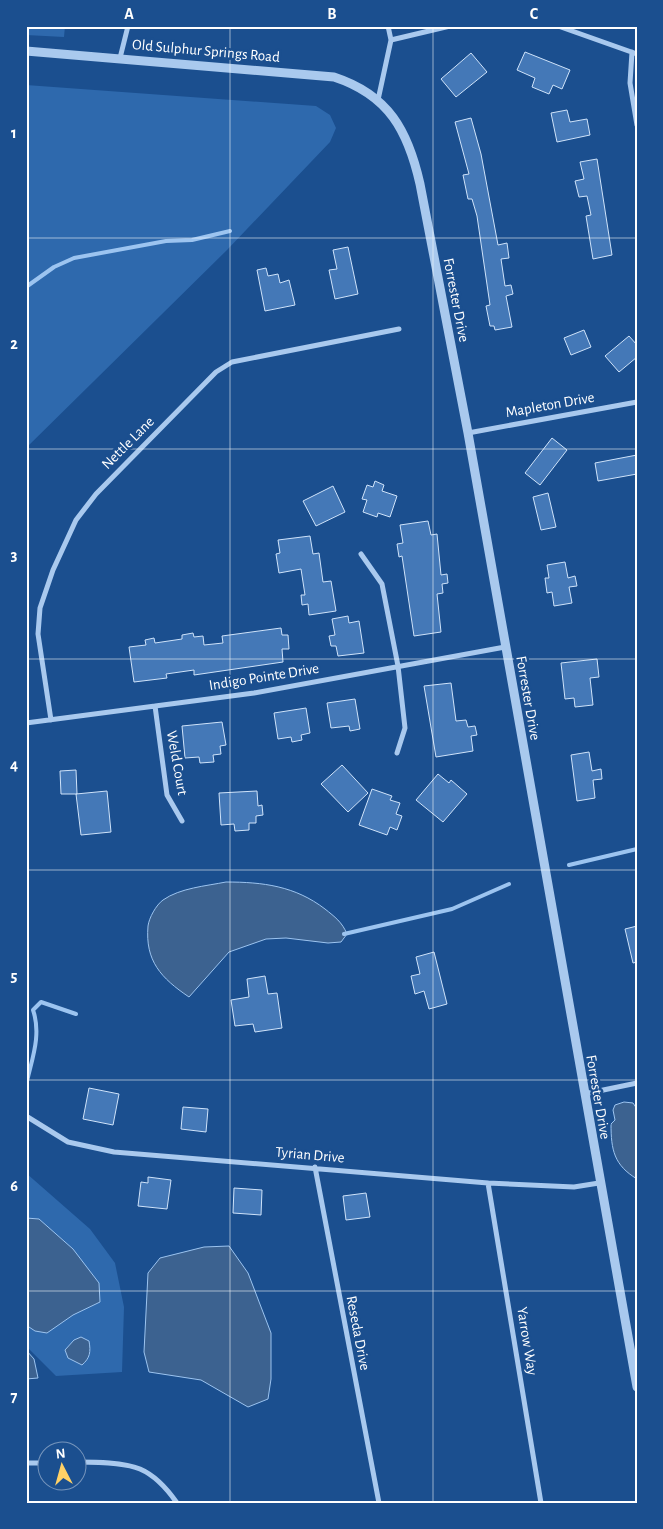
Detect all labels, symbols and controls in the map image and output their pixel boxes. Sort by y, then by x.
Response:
text: A [124,6,134,22]
text: B [327,6,337,22]
text: C [530,6,539,22]
street label: Old Sulphur Springs Road [132,37,281,65]
text: 1 [11,125,17,141]
street label: Forrester Drive [440,257,472,343]
text: 2 [10,336,18,352]
street label: Mapleton Drive [504,390,596,420]
street label: Nettle Lane [99,414,157,472]
text: 3 [11,547,18,563]
street label: Forrester Drive [513,655,543,741]
street label: Indigo Pointe Drive [208,661,320,693]
street label: Weld Court [164,729,190,797]
text: 4 [10,757,18,773]
text: 5 [11,968,18,984]
street label: Forrester Drive [583,1054,613,1140]
street label: Tyrian Drive [275,1145,345,1166]
text: 6 [10,1178,18,1194]
street label: Reseda Drive [343,1294,373,1372]
street label: Yarrow Way [514,1306,540,1377]
text: 7 [11,1389,18,1405]
north arrow [38,1442,88,1492]
text: N [55,1447,66,1462]

